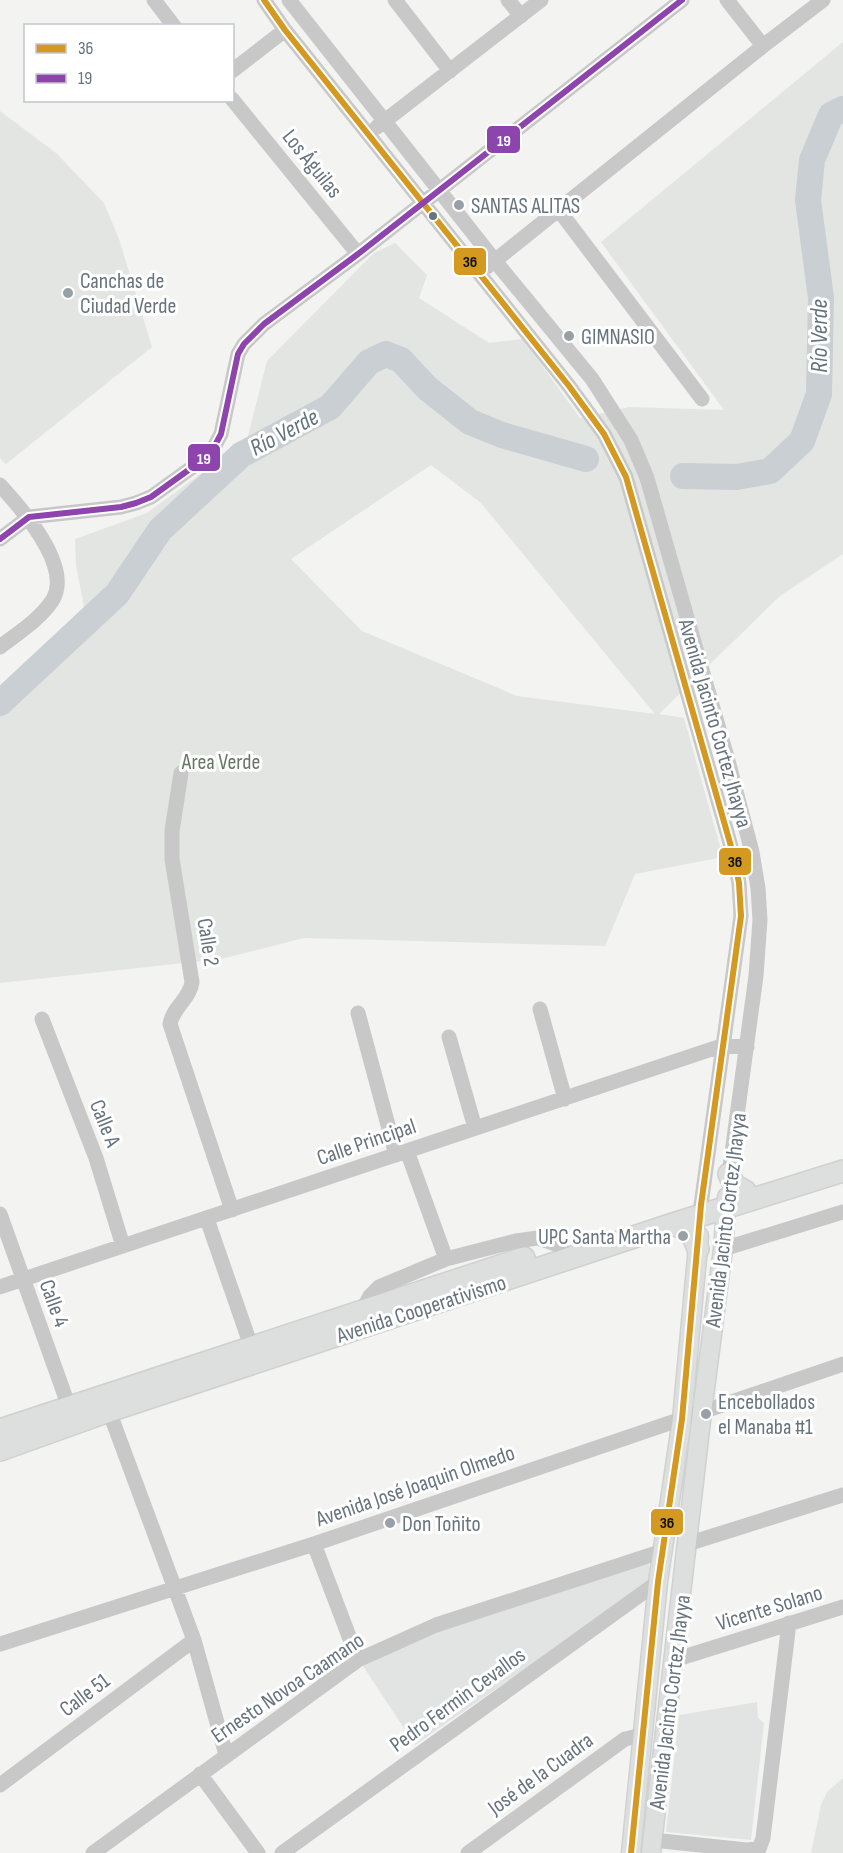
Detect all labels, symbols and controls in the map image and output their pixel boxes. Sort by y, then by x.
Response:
legend [24,24,234,102]
text: 36 [78,38,94,59]
text: 19 [78,68,92,89]
street label: Los Águilas [276,124,348,204]
line badge: 19 [486,125,521,154]
text: 19 [497,132,511,151]
place label: SANTAS ALITAS [471,193,580,220]
marker: SANTAS ALITAS [452,198,466,212]
unlabelled marker [427,210,439,222]
line badge: 36 [453,247,487,276]
text: 36 [463,253,477,272]
place label: Canchas de Ciudad Verde [80,268,176,320]
marker: Canchas de Ciudad Verde [61,286,75,300]
water label: Río Verde [805,299,834,373]
place label: GIMNASIO [581,324,655,351]
marker: GIMNASIO [562,329,576,343]
water label: Río Verde [245,402,323,463]
line badge: 19 [187,443,221,472]
text: 19 [197,450,211,469]
street label: Avenida Jacinto Cortez Jhayya [672,615,757,831]
park label: Area Verde [181,749,260,776]
line badge: 36 [718,847,752,876]
text: 36 [728,853,742,872]
street label: Calle 2 [190,916,225,968]
street label: Calle A [83,1096,126,1152]
street label: Avenida Jacinto Cortez Jhayya [700,1111,753,1330]
street label: Calle Principal [313,1113,420,1172]
place label: UPC Santa Martha [538,1224,671,1251]
marker: UPC Santa Martha [676,1229,690,1243]
street label: Avenida Cooperativismo [332,1269,510,1350]
street label: Calle 4 [33,1276,75,1331]
place label: Encebollados el Manaba #1 [718,1389,815,1441]
marker: Encebollados el Manaba #1 [699,1407,713,1421]
street label: Avenida José Joaquin Olmedo [312,1440,518,1533]
line badge: 36 [650,1508,684,1536]
place label: Don Toñito [402,1511,481,1538]
text: 36 [660,1514,674,1533]
marker: Don Toñito [383,1516,397,1530]
street label: Vicente Solano [713,1579,826,1637]
street label: Avenida Jacinto Cortez Jhayya [644,1593,697,1812]
street label: Ernesto Novoa Caamano [206,1627,369,1749]
street label: Pedro Fermin Cevallos [385,1642,531,1759]
street label: Calle 51 [54,1667,116,1723]
street label: José de la Cuadra [482,1727,599,1822]

